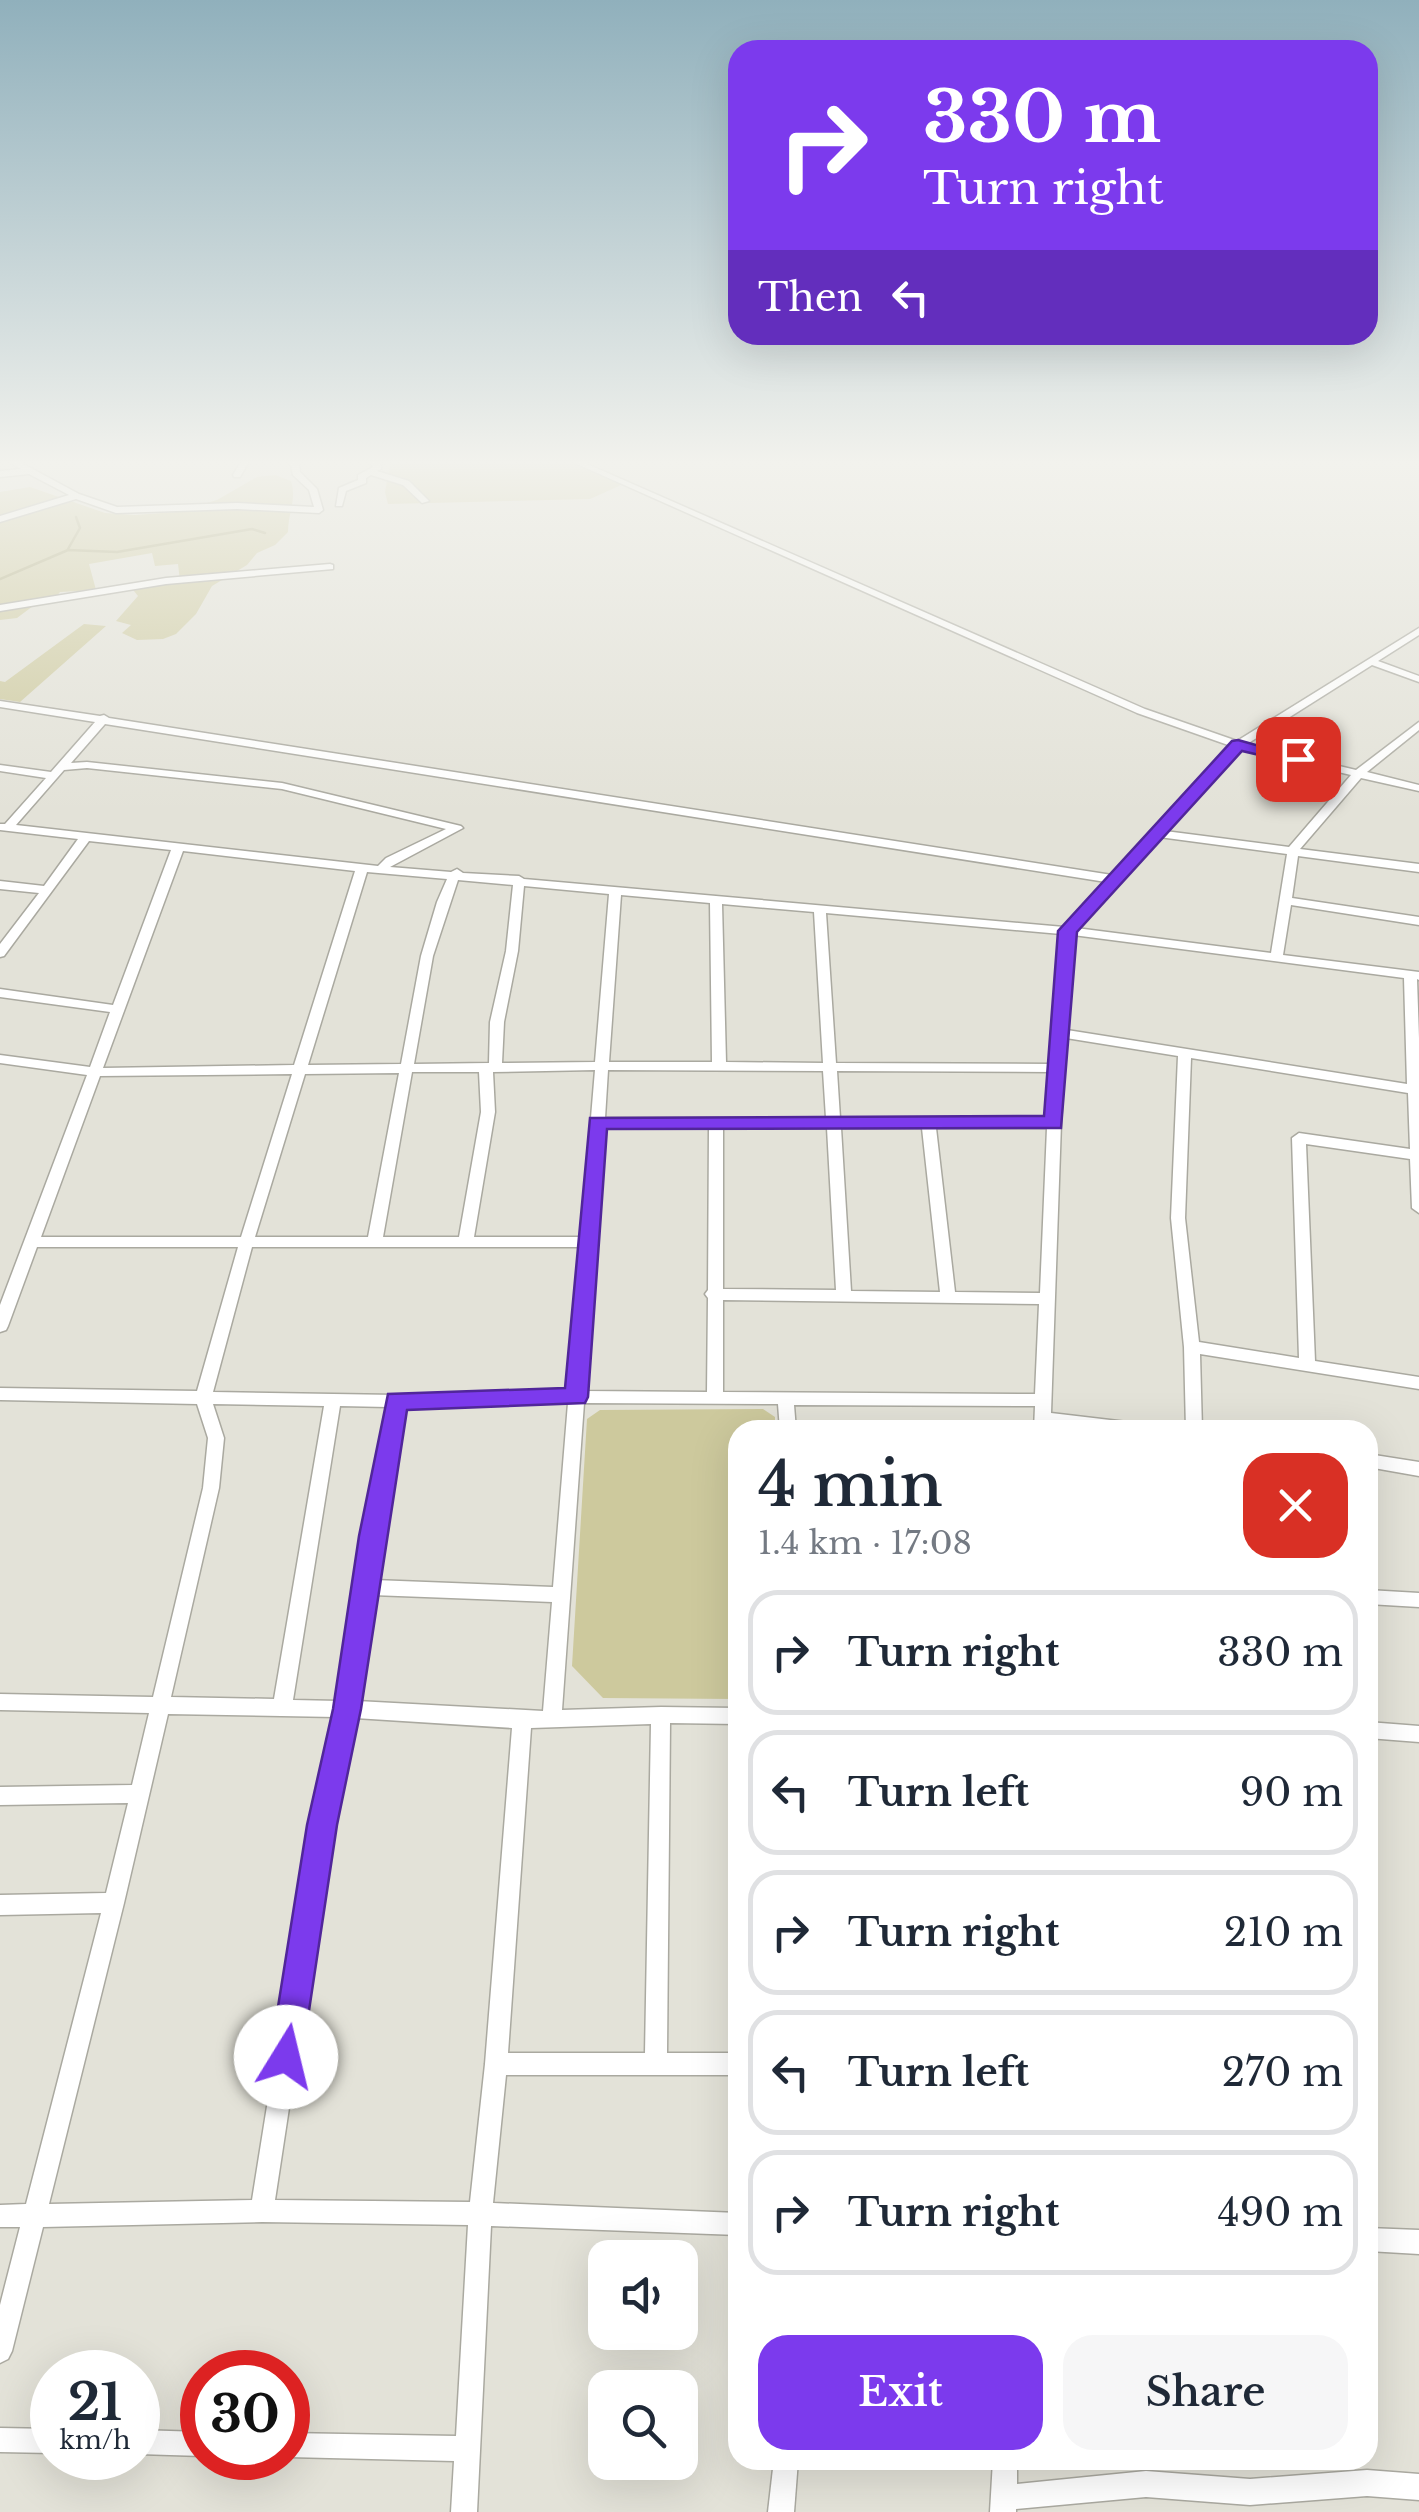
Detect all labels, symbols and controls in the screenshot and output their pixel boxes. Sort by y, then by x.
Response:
text: 330 m [923,74,1161,161]
icon: right [758,80,888,210]
text: Turn right [923,160,1164,216]
icon: left [883,270,938,325]
text: Then [758,274,863,321]
pin [1256,717,1341,802]
icon: arrive [1271,732,1326,787]
text: 4 min [758,1448,943,1522]
button: close [1243,1453,1348,1558]
text: 1.4 km · 17:08 [758,1523,972,1563]
icon: right [763,1625,818,1680]
text: Turn right [848,1629,1059,1676]
text: 330 m [1217,1629,1343,1676]
icon: left [763,1765,818,1820]
text: Turn left [848,1769,1029,1816]
text: 90 m [1240,1769,1343,1816]
icon: right [763,1905,818,1960]
text: Turn right [848,1909,1059,1956]
text: 210 m [1224,1909,1343,1956]
position arrow [234,2005,338,2109]
icon: left [763,2045,818,2100]
text: Turn left [848,2049,1029,2096]
text: 270 m [1222,2049,1343,2096]
icon: right [763,2185,818,2240]
text: Turn right [848,2189,1059,2236]
text: 490 m [1218,2189,1343,2236]
map controls [588,2240,698,2480]
button: sound [588,2240,698,2350]
button: Exit [758,2335,1043,2450]
button: Share [1063,2335,1348,2450]
speed limit sign: 30 [180,2350,310,2480]
button: search [588,2370,698,2480]
text: 21 [68,2371,122,2434]
text: km/h [60,2425,130,2456]

